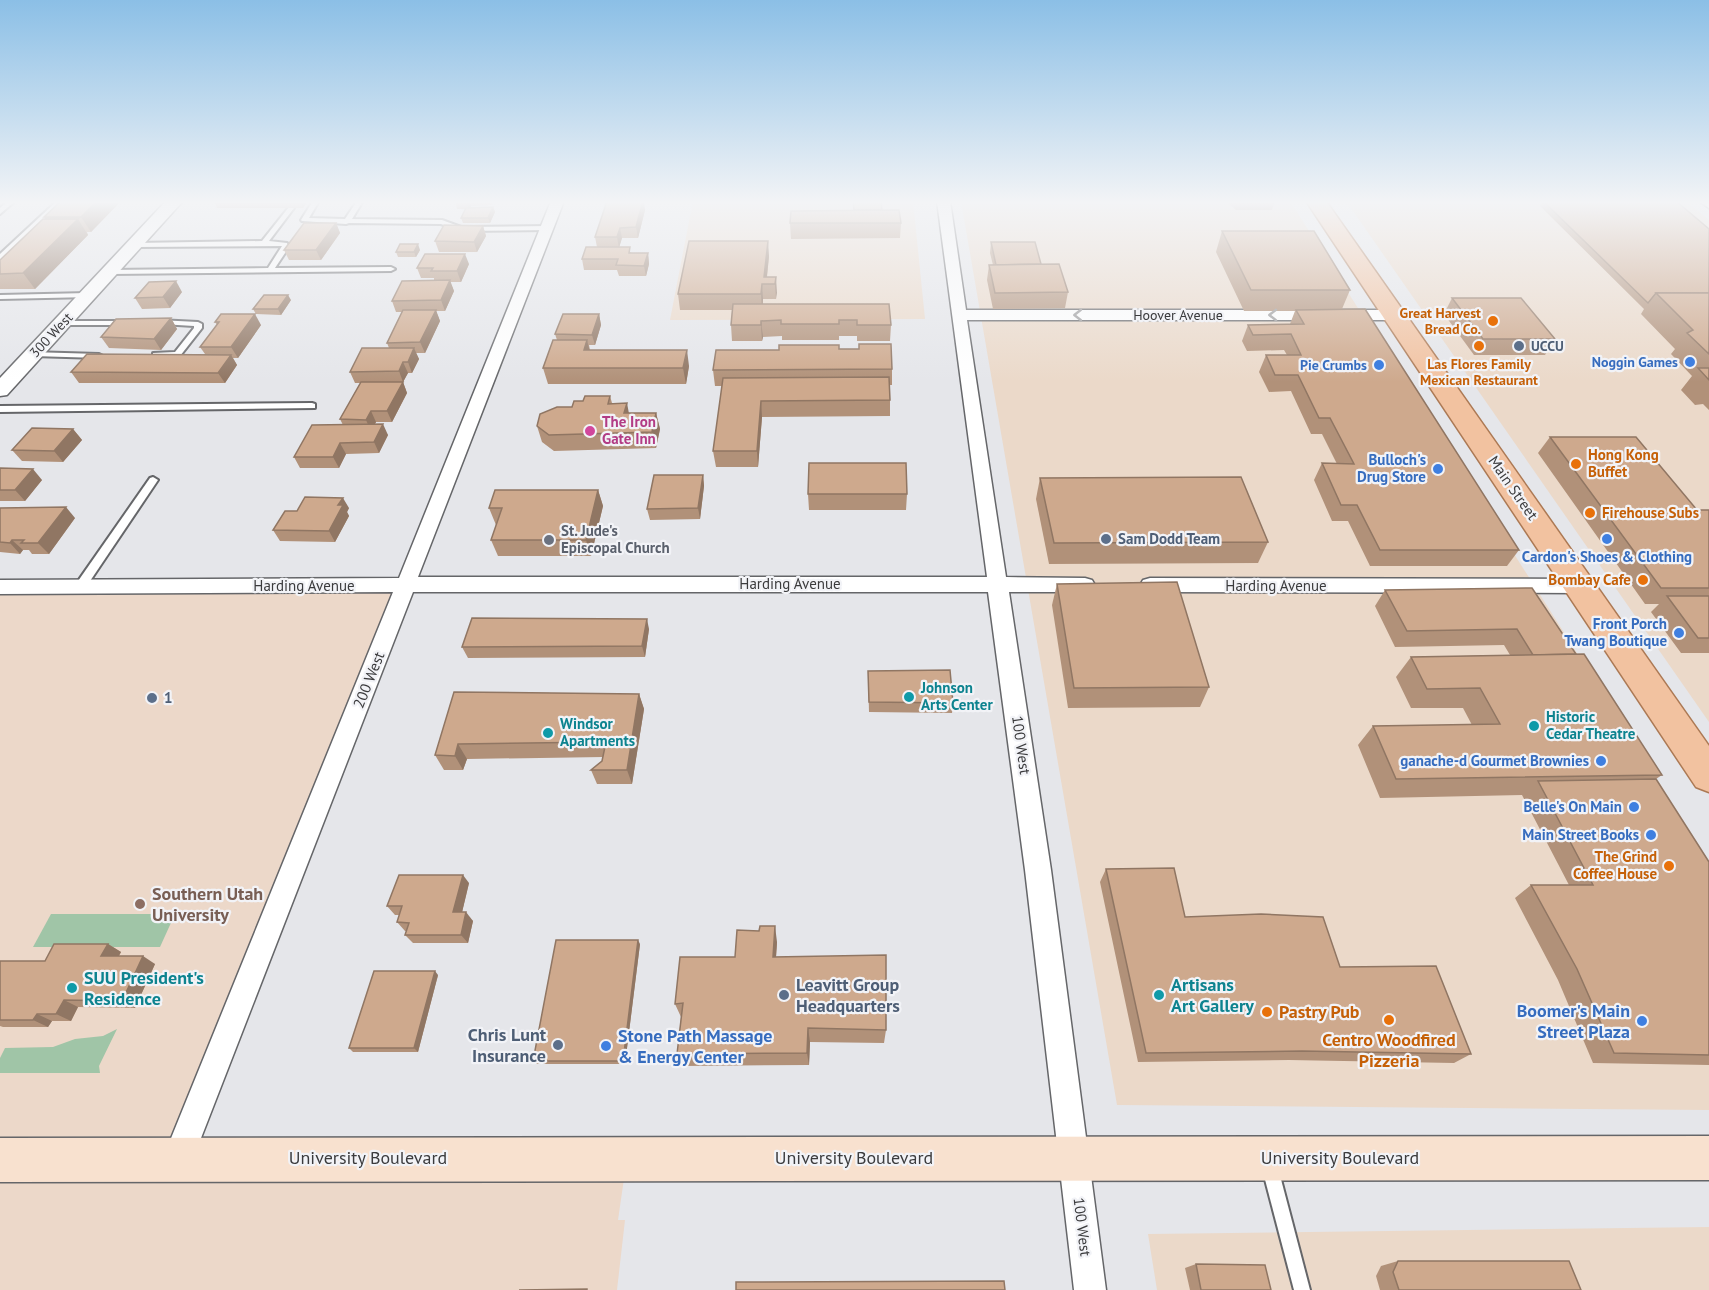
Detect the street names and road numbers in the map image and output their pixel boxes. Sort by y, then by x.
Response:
street label: Hoover Avenue [1133,306,1223,324]
street label: 300 West [26,309,77,361]
street label: Main Street [1484,452,1542,523]
street label: Harding Avenue [739,574,841,593]
street label: Harding Avenue [253,576,355,595]
street label: Harding Avenue [1225,576,1327,595]
street label: 200 West [349,649,388,711]
street label: 100 West [1008,714,1035,775]
street label: University Boulevard [289,1146,447,1169]
street label: University Boulevard [775,1146,933,1169]
street label: University Boulevard [1261,1146,1419,1169]
street label: 100 West [1069,1196,1096,1257]

